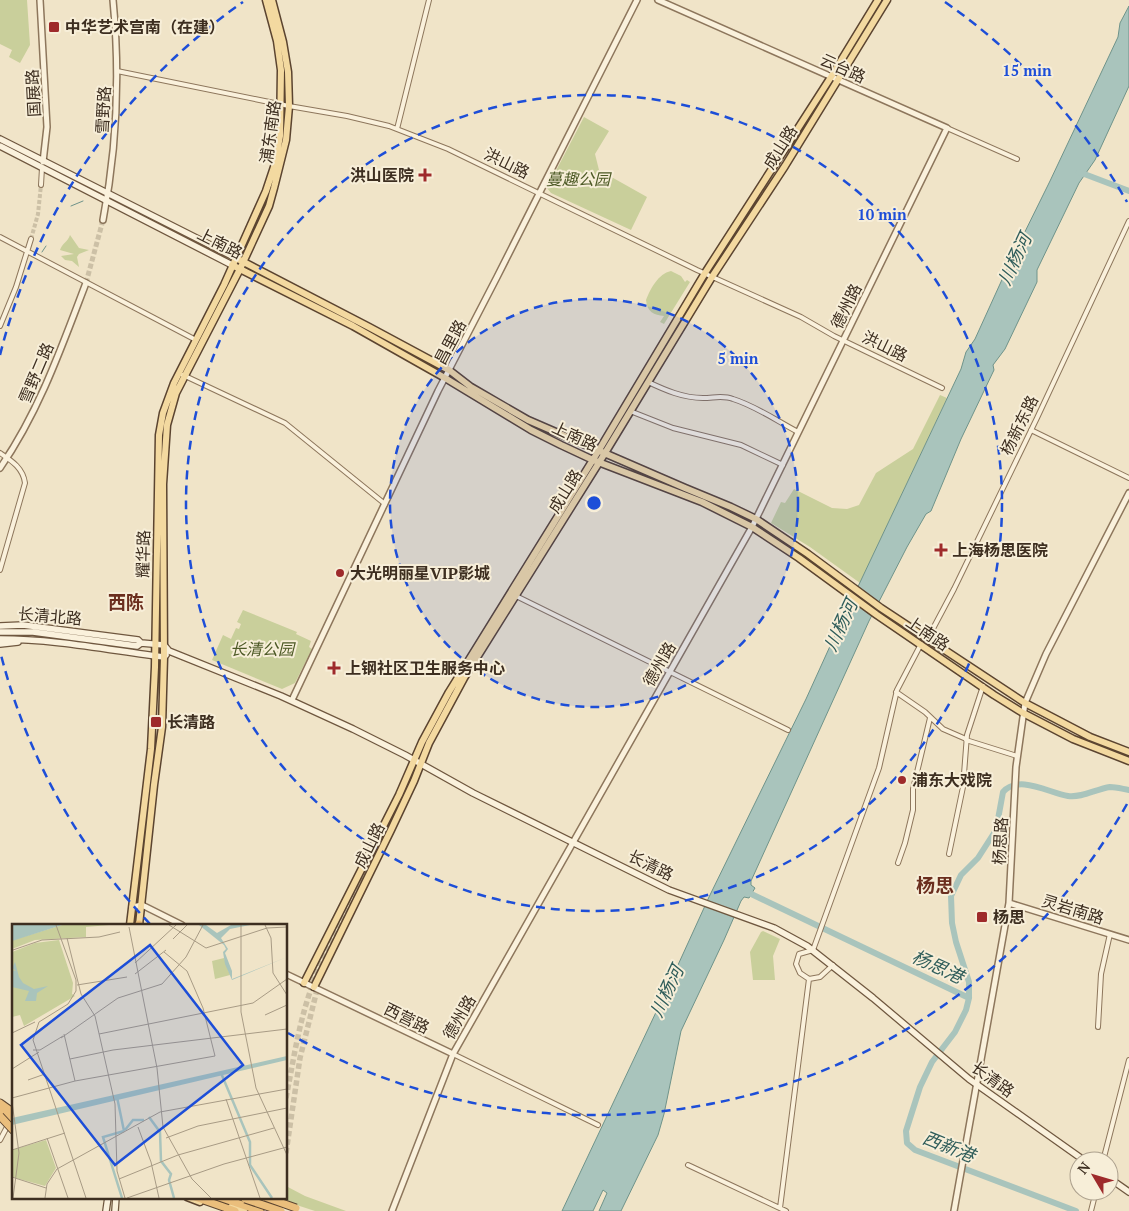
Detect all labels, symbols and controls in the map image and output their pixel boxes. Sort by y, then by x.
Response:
place label: 中华艺术宫南（在建） [65,16,225,38]
marker: 中华艺术宫南（在建） [47,20,61,34]
street label: 云台路 [817,48,869,88]
text: 15 min [1002,60,1052,80]
street label: 国展路 [21,68,45,118]
street label: 雪野路 [91,85,115,135]
street label: 浦东南路 [255,99,285,165]
street label: 成山路 [758,121,802,173]
street label: 洪山路 [481,143,533,183]
place label: 洪山医院 [350,164,414,186]
marker: 洪山医院 [418,168,432,182]
park label: 蔓趣公园 [546,168,612,190]
text: 10 min [857,204,907,224]
street label: 上南路 [194,222,246,264]
water label: 川杨河 [992,227,1038,289]
street label: 德州路 [826,280,866,332]
street label: 昌里路 [429,316,471,368]
street label: 洪山路 [859,326,911,366]
street label: 雪野二路 [13,339,59,407]
text: 5 min [717,348,759,368]
street label: 杨新东路 [995,391,1043,459]
street label: 上南路 [549,416,601,456]
street label: 成山路 [543,465,587,517]
centre of rings [585,494,603,512]
street label: 耀华路 [132,530,154,578]
place label: 上海杨思医院 [952,539,1048,561]
marker: 上海杨思医院 [934,543,948,557]
place label: 大光明丽星VIP影城 [350,562,490,584]
marker: 大光明丽星VIP影城 [334,567,346,579]
district label: 西陈 [108,590,144,614]
water label: 川杨河 [818,593,864,655]
street label: 长清北路 [17,602,83,630]
street label: 上南路 [902,610,954,656]
park label: 长清公园 [230,638,296,660]
street label: 德州路 [637,638,681,690]
place label: 上钢社区卫生服务中心 [345,657,505,679]
marker: 上钢社区卫生服务中心 [327,661,341,675]
place label: 长清路 [167,711,215,733]
marker: 长清路 [149,715,163,729]
place label: 浦东大戏院 [912,769,992,791]
marker: 浦东大戏院 [896,774,908,786]
street label: 杨思路 [988,816,1012,866]
street label: 成山路 [349,819,389,871]
street label: 长清路 [625,845,677,885]
district label: 杨思 [916,872,954,897]
street label: 灵岩南路 [1039,889,1107,929]
place label: 杨思 [993,906,1025,928]
marker: 杨思 [975,910,989,924]
inset map [12,924,288,1198]
water label: 杨思港 [908,944,970,990]
water label: 川杨河 [644,959,690,1021]
street label: 德州路 [437,991,481,1043]
street label: 西营路 [381,998,433,1038]
street label: 长清路 [967,1056,1019,1102]
water label: 西新港 [919,1125,981,1168]
north arrow [1069,1151,1119,1201]
text: N [1073,1157,1094,1178]

